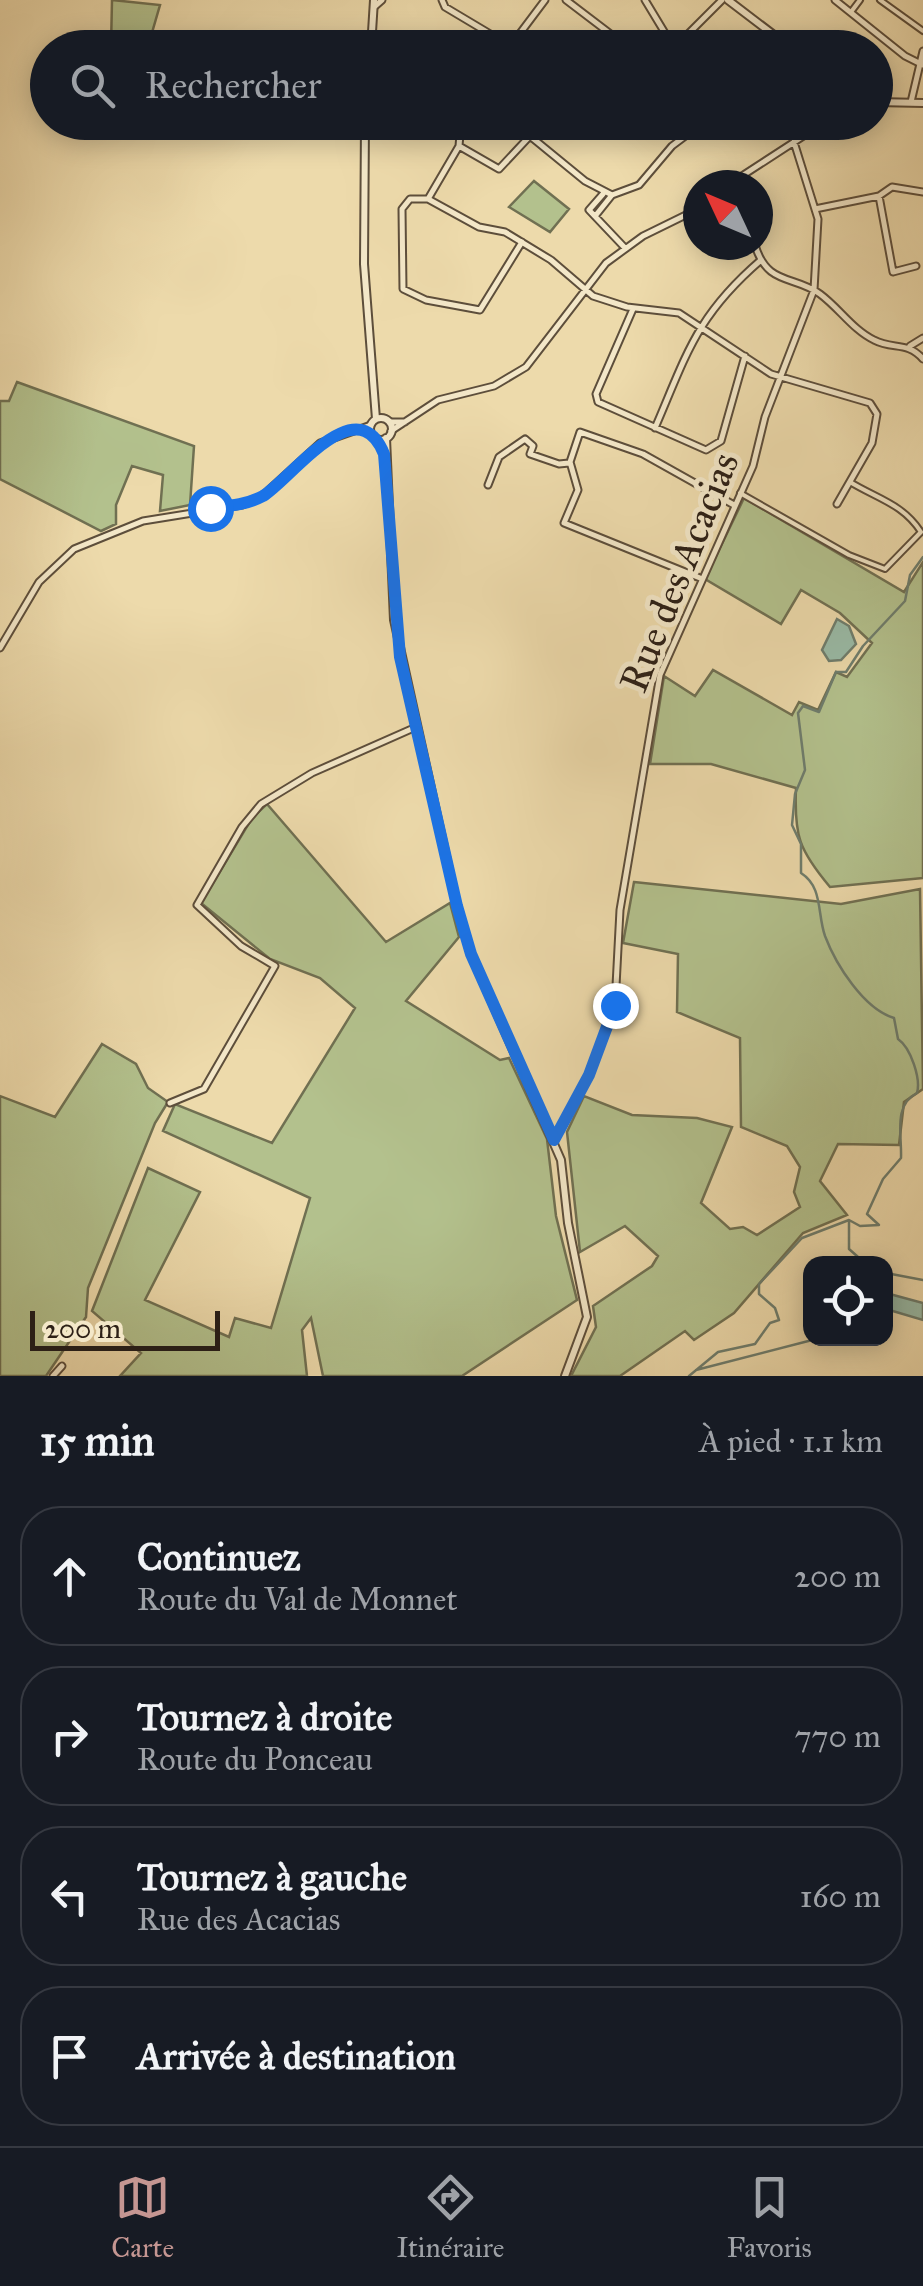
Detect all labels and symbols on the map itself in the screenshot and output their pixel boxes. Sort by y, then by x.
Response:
north arrow [683,170,773,260]
street label: Rue des Acacias [609,445,749,699]
route start [188,486,234,532]
route end [593,983,639,1029]
scale bar [30,1306,220,1350]

